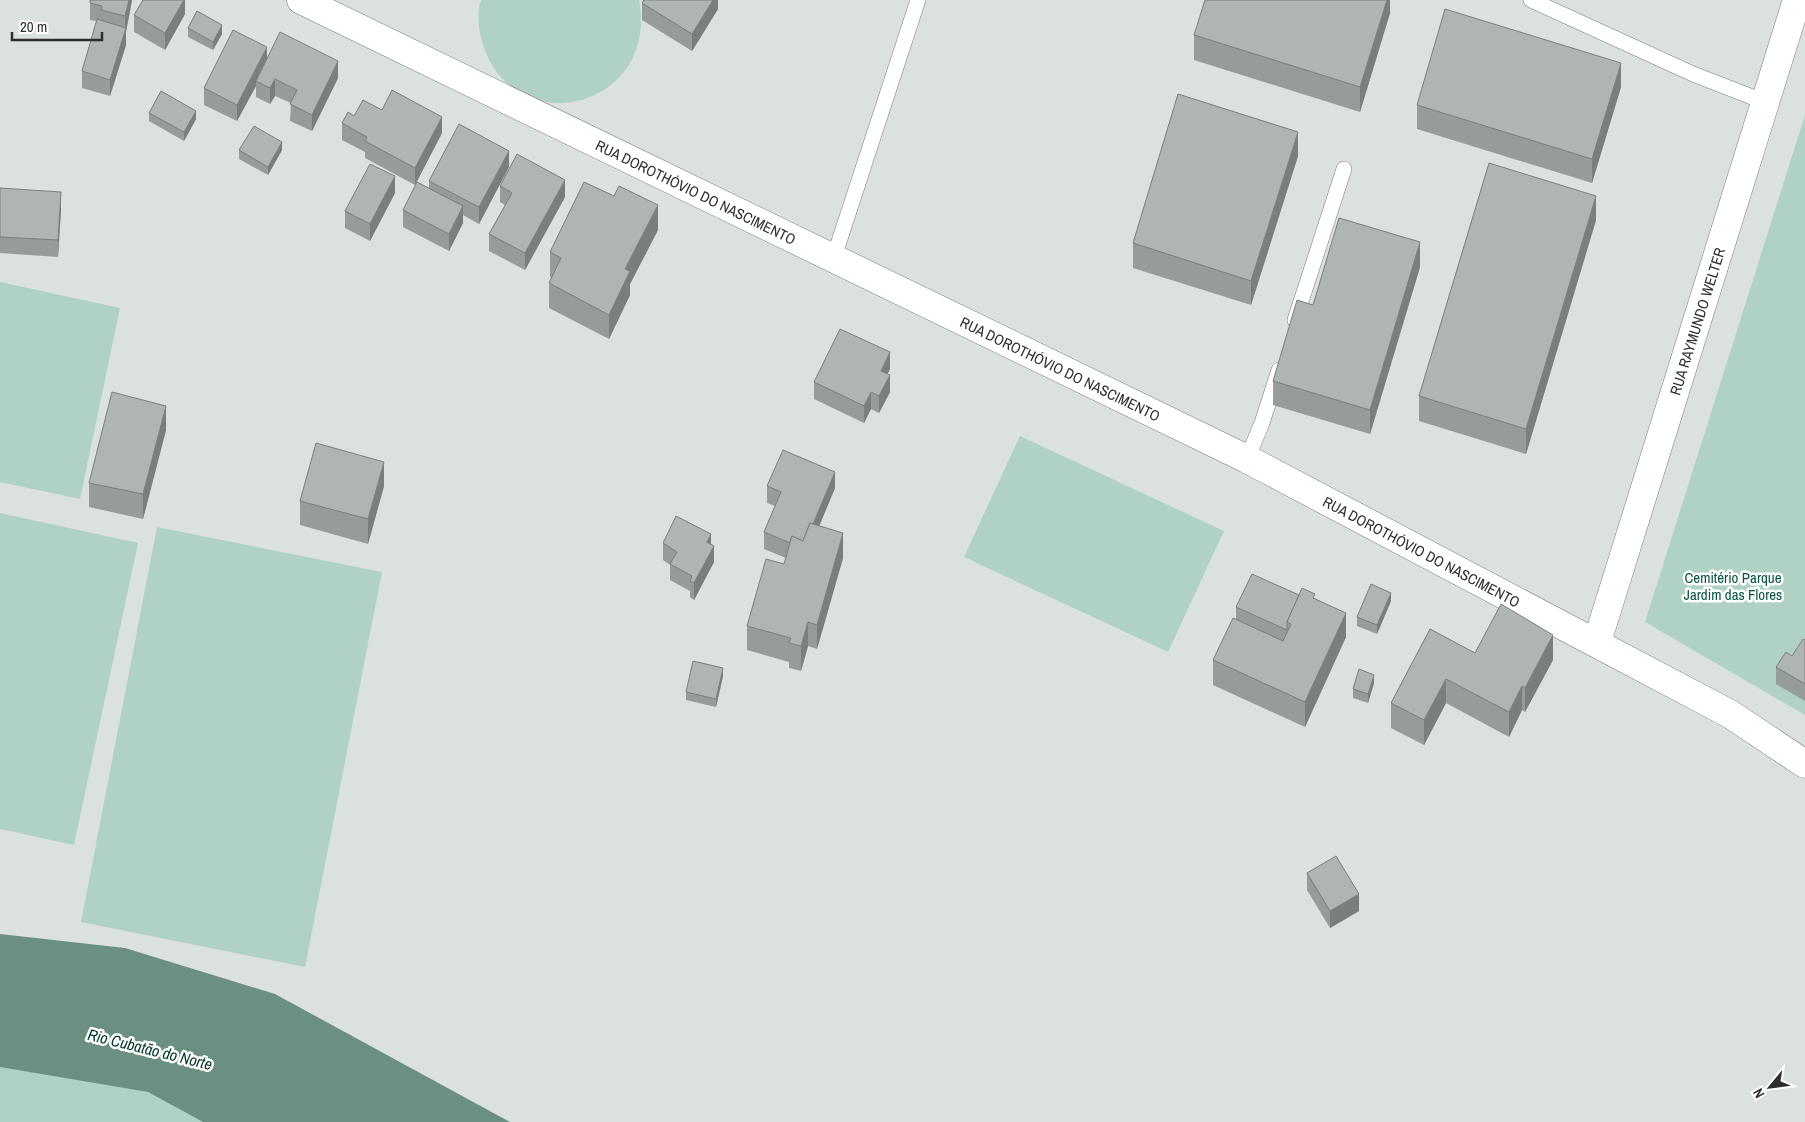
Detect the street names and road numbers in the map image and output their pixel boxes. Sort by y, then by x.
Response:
street label: RUA DOROTHÓVIO DO NASCIMENTO [592,134,800,249]
street label: RUA RAYMUNDO WELTER [1664,245,1730,398]
street label: RUA DOROTHÓVIO DO NASCIMENTO [957,311,1164,426]
street label: RUA DOROTHÓVIO DO NASCIMENTO [1319,491,1524,612]

